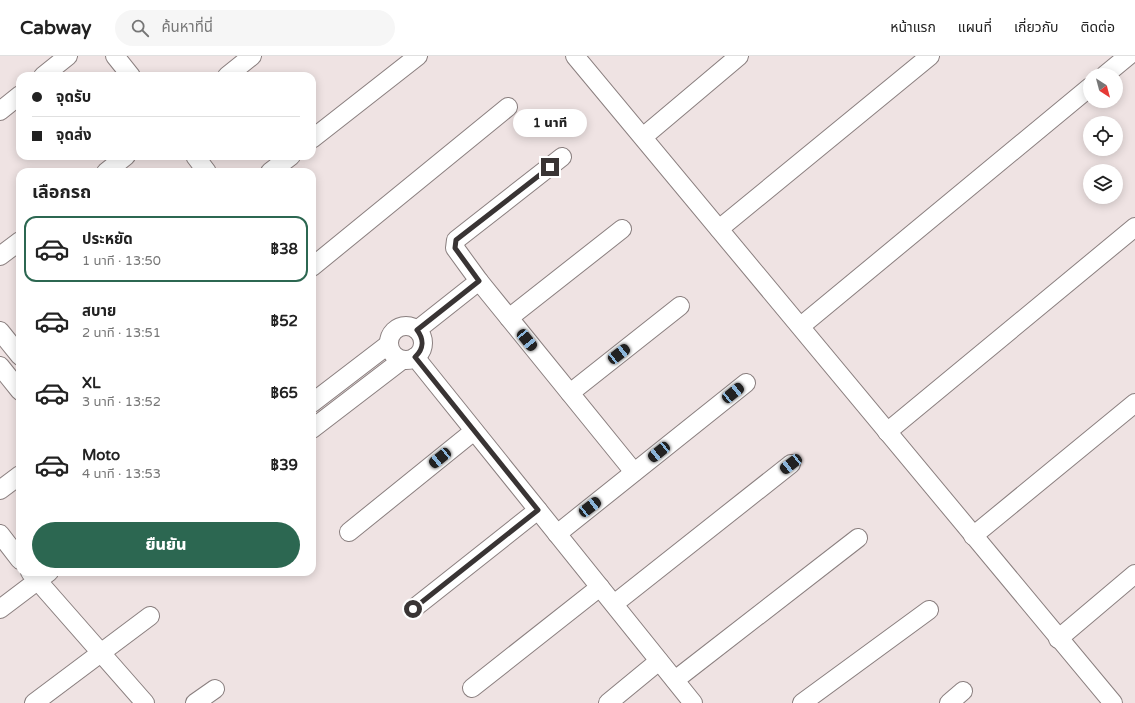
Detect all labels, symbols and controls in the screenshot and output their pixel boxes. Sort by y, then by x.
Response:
search box [115,10,395,46]
text: Cabway [20,17,91,39]
icon: search [129,17,151,39]
text: ค้นหาที่นี่ [161,18,213,36]
text: หน้าแรก [890,19,936,36]
text: แผนที่ [958,19,992,36]
text: เกี่ยวกับ [1014,19,1059,36]
text: ติดต่อ [1081,19,1115,36]
north arrow [1083,68,1123,108]
map controls [1083,68,1123,204]
text: จุดรับ [56,88,91,106]
callout: 1 นาที [513,109,587,137]
text: 1 นาที [533,115,567,131]
button: locate [1083,116,1123,156]
text: จุดส่ง [56,126,92,144]
route end [541,158,559,176]
button: layers [1083,164,1123,204]
text: เลือกรถ [32,181,91,203]
text: ประหยัด [82,230,133,248]
icon: car [34,231,70,267]
text: ฿38 [270,240,298,258]
text: 1 นาที · 13:50 [82,253,161,269]
text: สบาย [82,302,116,320]
icon: car [34,303,70,339]
text: ฿52 [270,312,298,330]
text: 2 นาที · 13:51 [82,325,161,341]
car [515,327,539,353]
car [606,342,632,366]
text: XL [82,374,101,392]
icon: car [34,375,70,411]
car [720,381,746,405]
text: ฿65 [270,384,298,402]
text: 3 นาที · 13:52 [82,394,161,410]
car [646,440,672,464]
text: Moto [82,446,120,464]
car [427,446,453,470]
icon: car [34,447,70,483]
car [778,452,804,476]
text: ฿39 [270,456,298,474]
text: 4 นาที · 13:53 [82,466,161,482]
car [577,495,603,519]
button: ยืนยัน [32,522,300,568]
route start [404,600,422,618]

